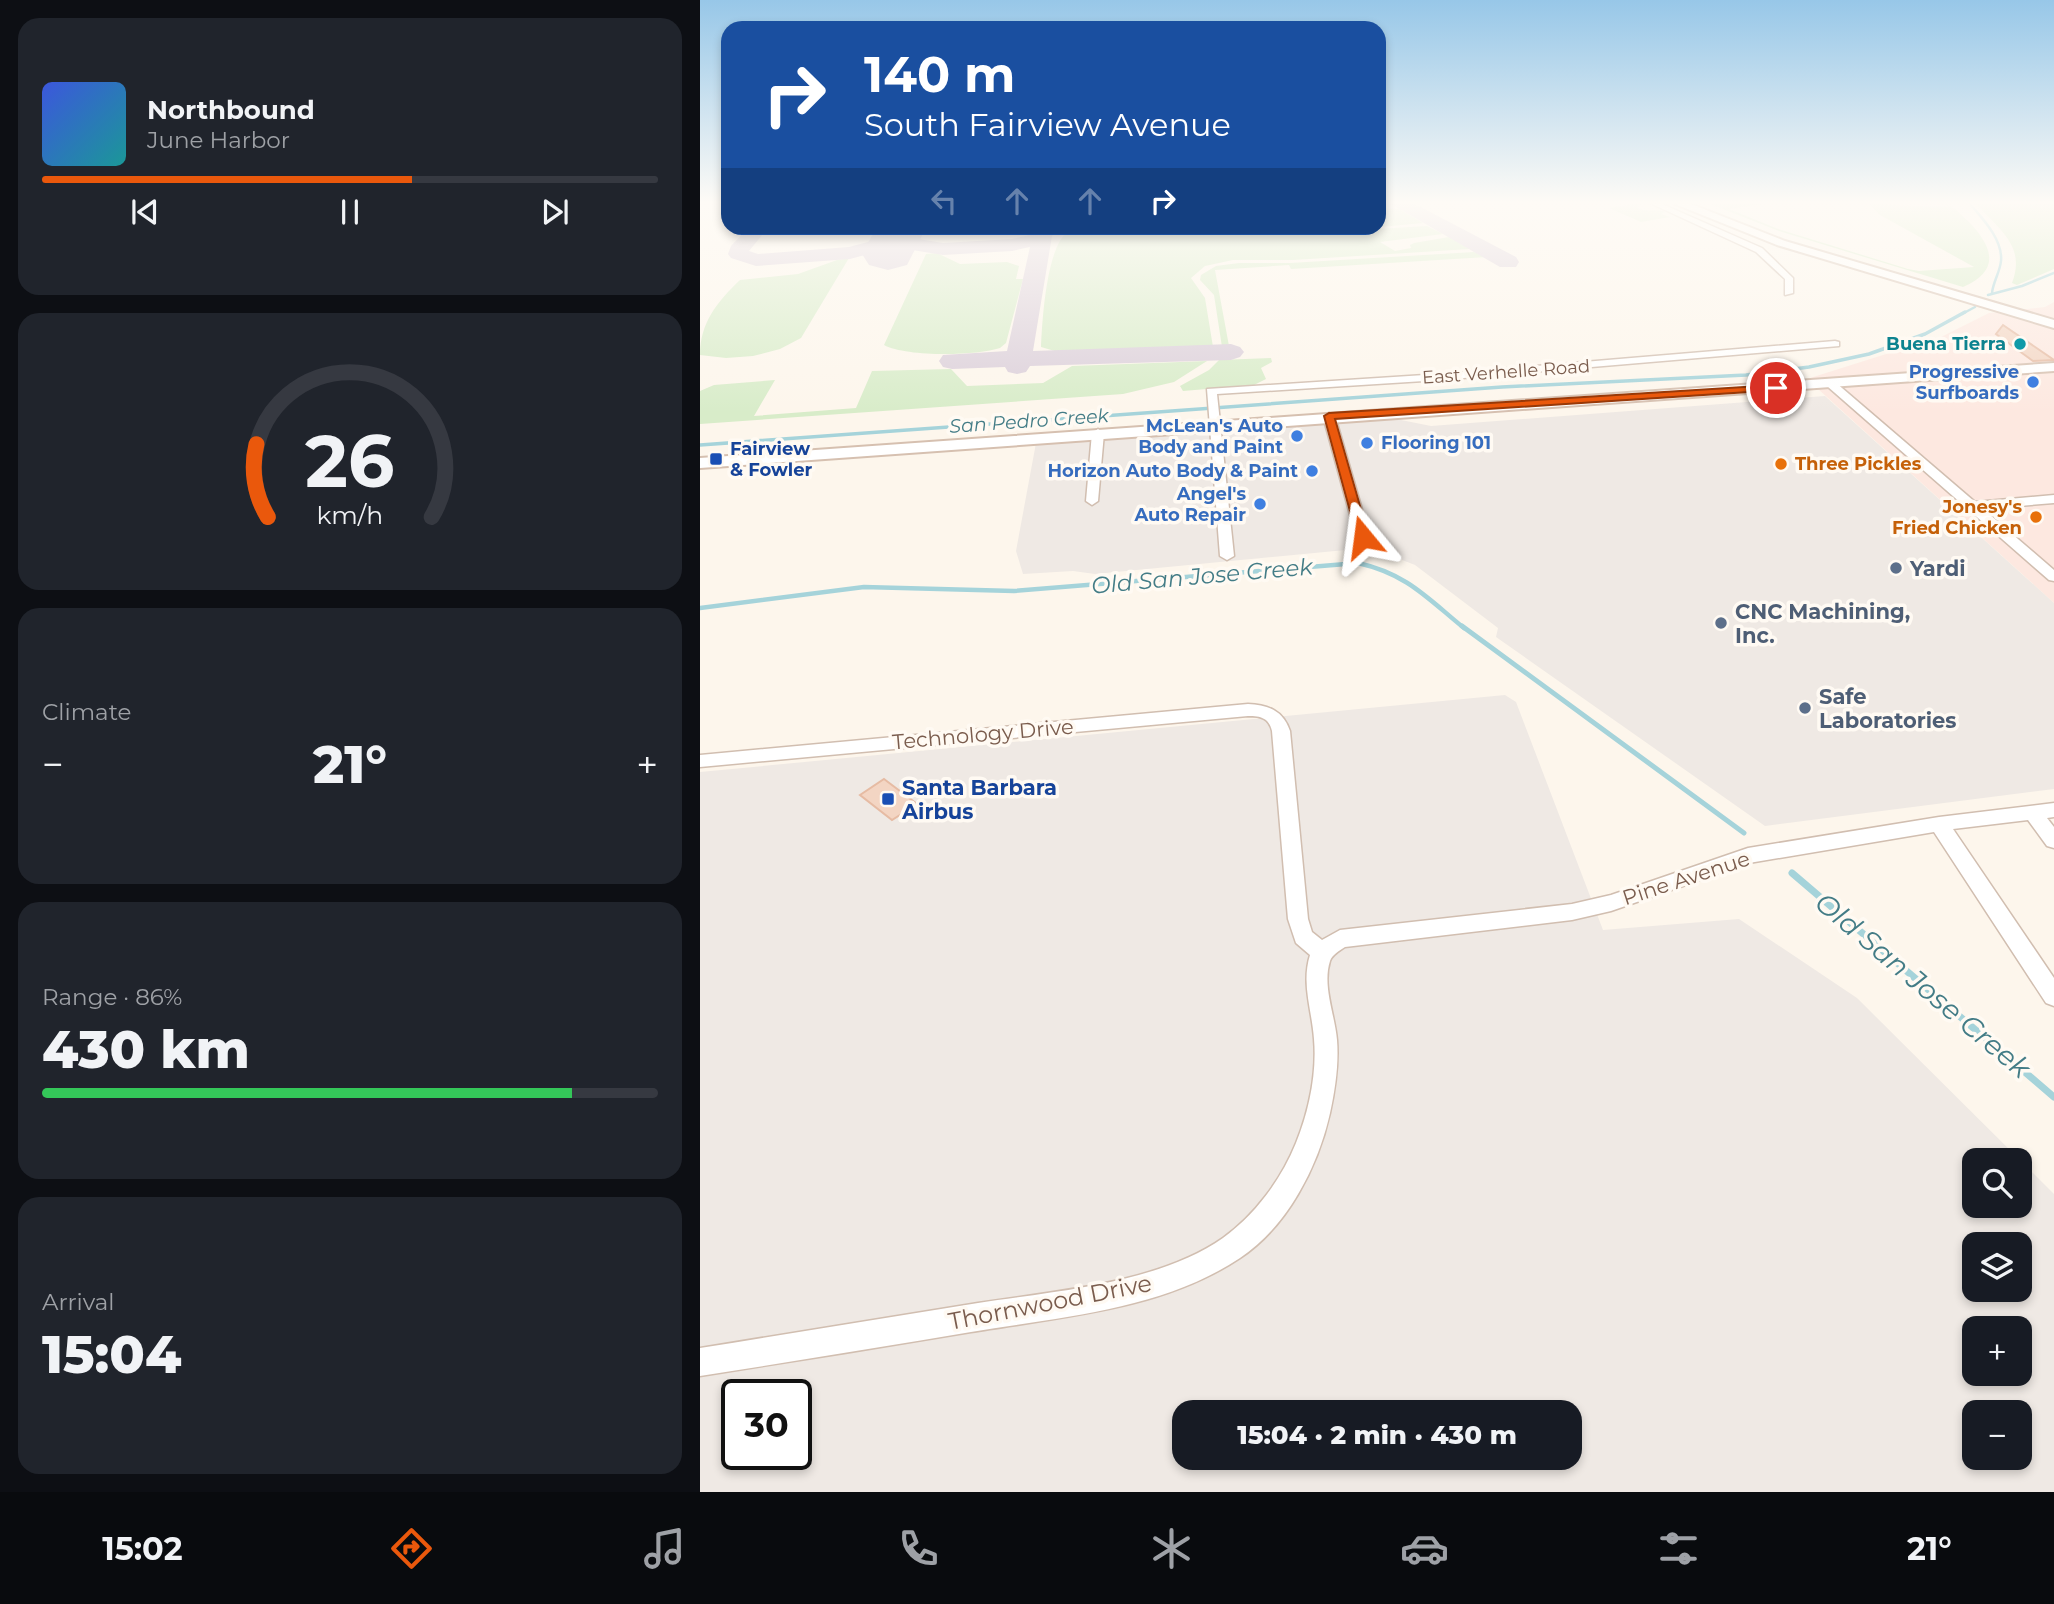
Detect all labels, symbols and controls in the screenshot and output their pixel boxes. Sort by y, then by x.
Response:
text: 140 m [864,45,1016,104]
icon: right [749,49,840,140]
text: Northbound [147,94,315,126]
text: South Fairview Avenue [864,105,1231,144]
text: June Harbor [147,126,290,154]
icon: left [925,182,963,220]
icon: ahead [998,182,1036,220]
icon: ahead [1071,182,1109,220]
icon: right [1144,182,1182,220]
icon: previous [126,193,164,231]
icon: pause [331,193,369,231]
icon: next [536,193,574,231]
place label: Buena Tierra [1886,333,2006,355]
marker: Buena Tierra [2012,336,2028,352]
street label: East Verhelle Road [1421,355,1591,389]
pin [1746,358,1806,418]
place label: Progressive Surfboards [1909,361,2019,404]
icon: arrive [1757,369,1795,407]
marker: Progressive Surfboards [2025,374,2041,390]
water label: San Pedro Creek [949,404,1110,438]
place label: McLean's Auto Body and Paint [1138,415,1283,458]
text: 26 [305,418,395,506]
marker: McLean's Auto Body and Paint [1289,428,1305,444]
place label: Flooring 101 [1381,432,1491,454]
marker: Flooring 101 [1359,435,1375,451]
place label: Fairview & Fowler [730,438,813,481]
marker: Fairview & Fowler [708,451,724,467]
place label: Three Pickles [1795,453,1922,475]
marker: Three Pickles [1773,456,1789,472]
place label: Horizon Auto Body & Paint [1047,460,1298,482]
marker: Horizon Auto Body & Paint [1304,463,1320,479]
place label: Angel's Auto Repair [1133,483,1246,526]
marker: Angel's Auto Repair [1252,496,1268,512]
place label: Jonesy's Fried Chicken [1892,496,2022,539]
text: km/h [317,500,383,530]
position arrow [1326,500,1400,574]
marker: Jonesy's Fried Chicken [2028,509,2044,525]
water label: Old San Jose Creek [1090,552,1315,600]
place label: Yardi [1909,556,1966,581]
marker: Yardi [1888,560,1904,576]
place label: CNC Machining, Inc. [1735,599,1910,648]
marker: CNC Machining, Inc. [1713,615,1729,631]
place label: Safe Laboratories [1819,684,1956,733]
text: Climate [42,698,131,726]
marker: Safe Laboratories [1797,700,1813,716]
street label: Technology Drive [891,714,1075,754]
text: 21° [313,733,387,796]
text: − [42,741,64,788]
text: + [636,741,658,788]
place label: Santa Barbara Airbus [901,775,1057,824]
marker: Santa Barbara Airbus [880,791,896,807]
street label: Pine Avenue [1619,846,1753,910]
water label: Old San Jose Creek [1808,885,2039,1086]
text: Range · 86% [42,983,182,1011]
text: 430 km [42,1018,250,1081]
map controls [1962,1148,2032,1470]
button: search [1962,1148,2032,1218]
button: layers [1962,1232,2032,1302]
street label: Thornwood Drive [946,1268,1154,1336]
text: Arrival [42,1288,115,1316]
button: + [1962,1316,2032,1386]
text: 15:04 [42,1323,181,1386]
speed limit sign: 30 [721,1379,812,1470]
button: − [1962,1400,2032,1470]
text: 15:04 · 2 min · 430 m [1237,1419,1517,1451]
icon: directions [387,1524,436,1573]
icon: music [640,1524,689,1573]
icon: phone [894,1524,943,1573]
icon: climate [1147,1524,1196,1573]
icon: car [1400,1524,1449,1573]
icon: filters [1654,1524,1703,1573]
text: 15:02 [102,1529,183,1568]
text: 21° [1907,1529,1952,1568]

